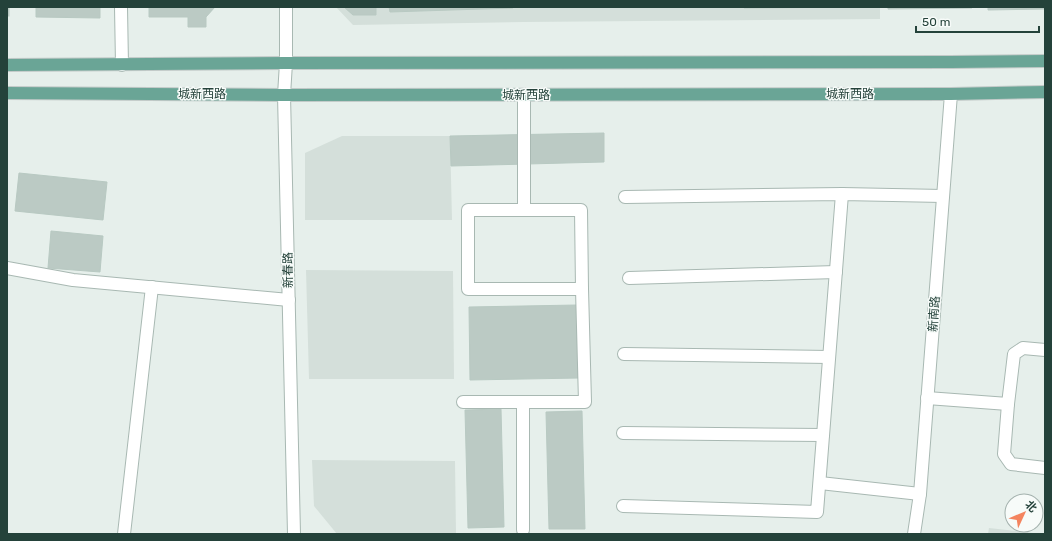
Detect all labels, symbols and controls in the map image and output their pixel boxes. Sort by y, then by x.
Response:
scale bar [916,8,1039,34]
text: 50 m [922,15,950,29]
street label: 城新西路 [178,87,226,101]
street label: 城新西路 [826,87,874,101]
street label: 城新西路 [502,88,550,102]
street label: 新春路 [281,252,295,288]
street label: 新南路 [926,296,942,332]
north arrow [1004,493,1044,533]
text: 北 [1022,498,1039,515]

